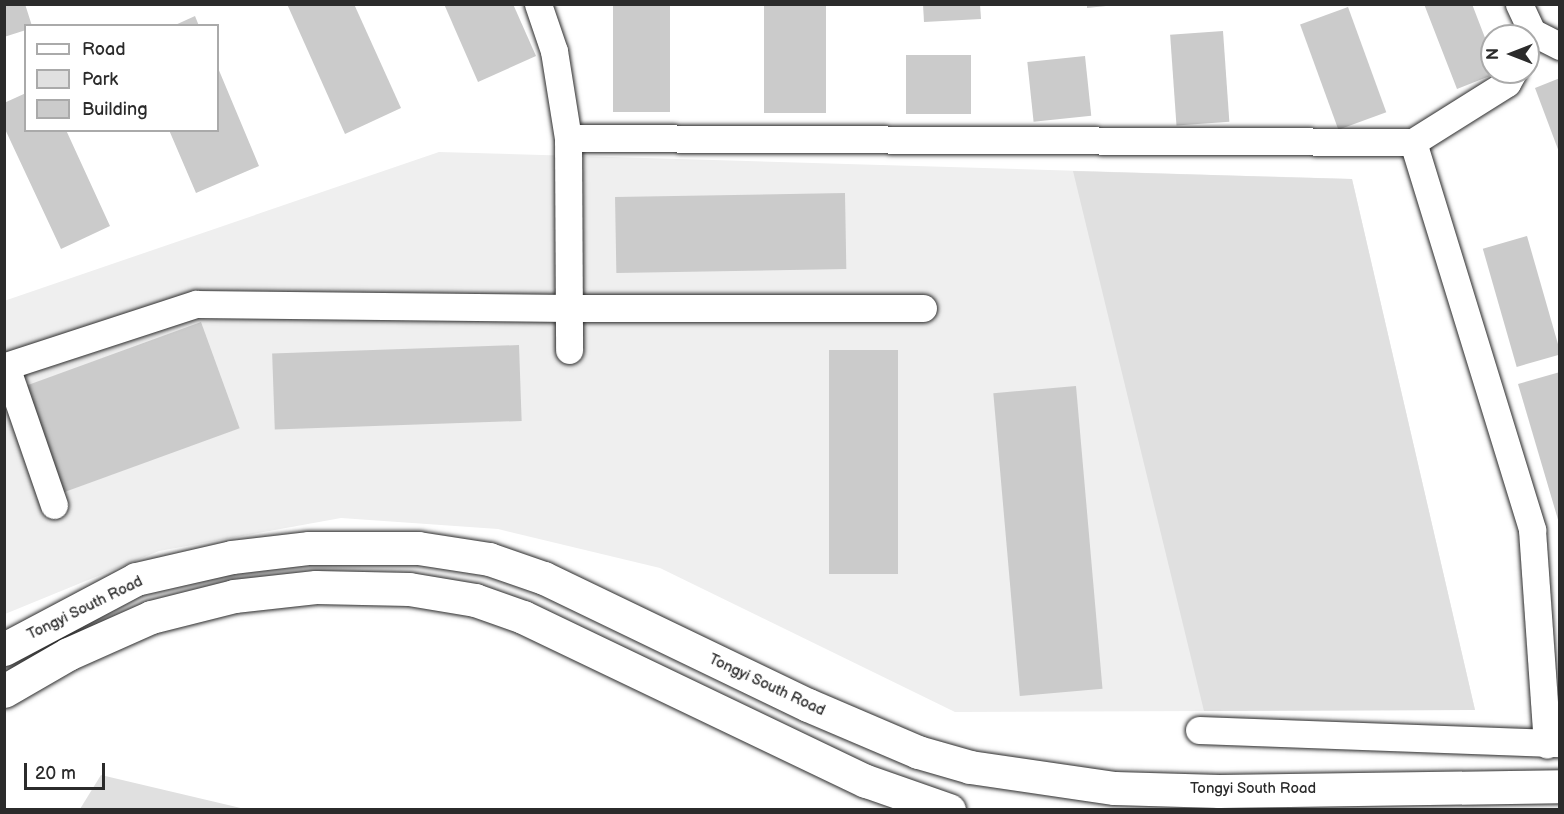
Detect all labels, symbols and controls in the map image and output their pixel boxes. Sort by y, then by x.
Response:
legend [24,24,219,132]
north arrow [1480,24,1540,84]
text: Road [82,39,126,60]
text: N [1484,48,1503,60]
text: Park [82,69,118,90]
text: Building [82,99,148,120]
street label: Tongyi South Road [24,572,146,644]
street label: Tongyi South Road [706,650,828,720]
scale bar [27,751,108,789]
text: 20 m [35,763,76,784]
street label: Tongyi South Road [1190,780,1316,798]

